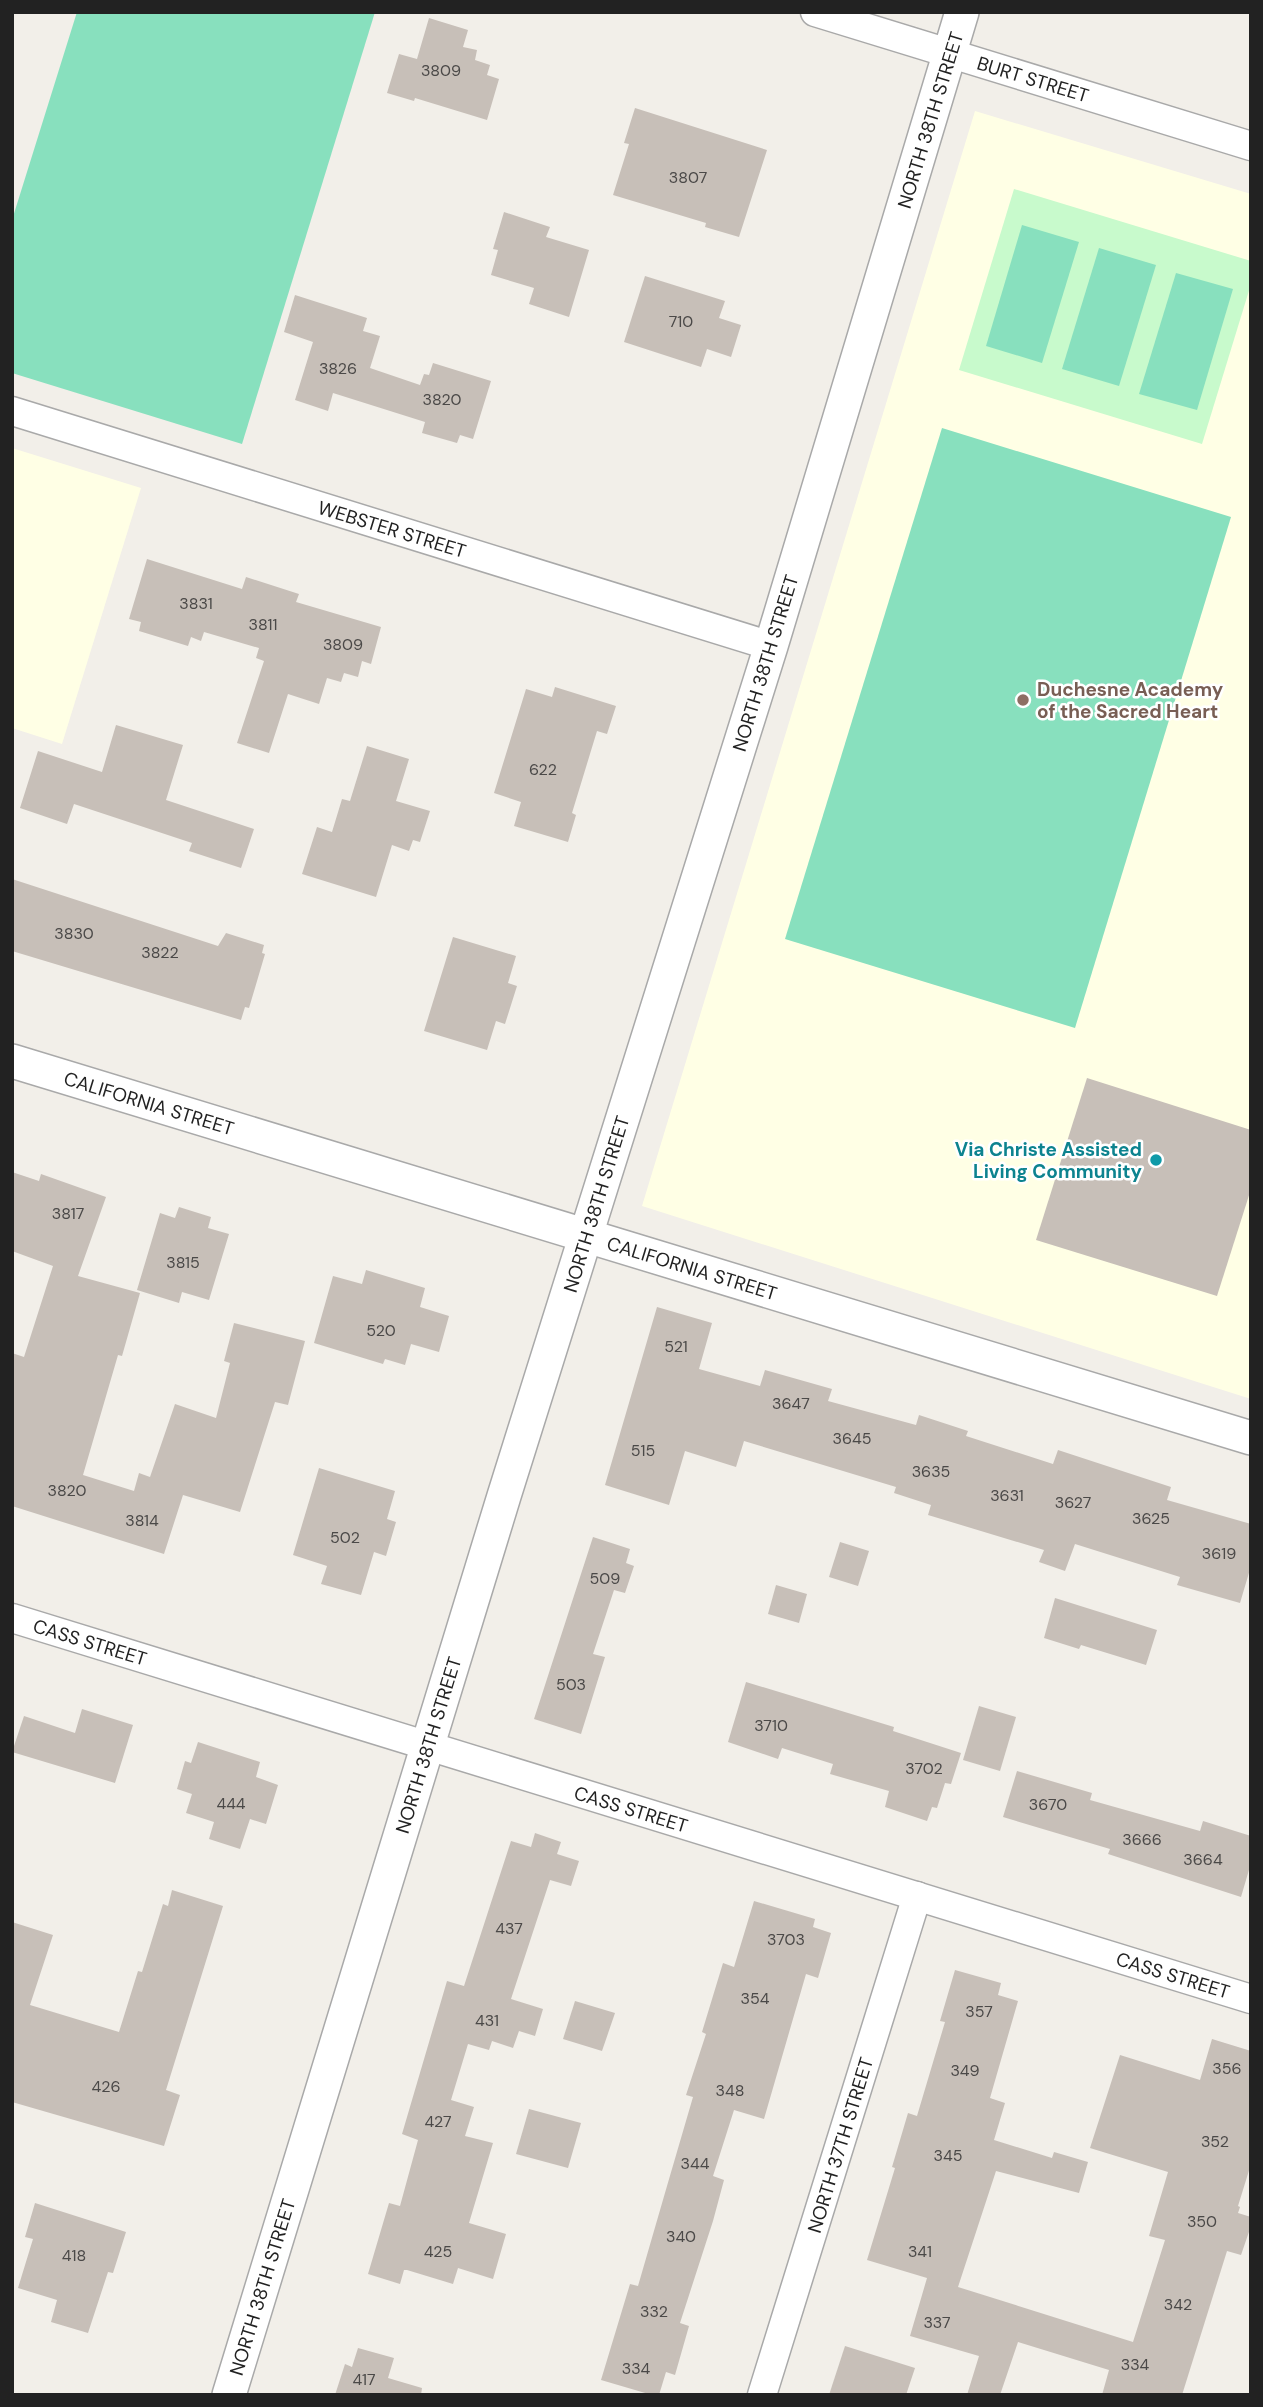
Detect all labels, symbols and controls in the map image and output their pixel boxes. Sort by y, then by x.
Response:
street label: NORTH 38TH STREET [892,29,969,211]
street label: BURT STREET [974,51,1092,108]
house number: 3809 [421,60,461,81]
house number: 3807 [669,167,707,188]
house number: 710 [669,311,693,332]
house number: 3826 [319,358,357,379]
house number: 3820 [423,389,462,410]
street label: WEBSTER STREET [315,495,469,564]
street label: NORTH 38TH STREET [727,572,804,754]
house number: 3831 [179,593,213,614]
house number: 3811 [249,614,277,635]
house number: 3809 [323,634,363,655]
place label: Duchesne Academy of the Sacred Heart [1037,677,1224,724]
marker: Duchesne Academy of the Sacred Heart [1015,692,1031,708]
house number: 622 [529,759,557,780]
house number: 3830 [54,923,94,944]
house number: 3822 [141,942,179,963]
street label: CALIFORNIA STREET [61,1066,237,1141]
street label: NORTH 38TH STREET [558,1113,635,1295]
place label: Via Christe Assisted Living Community [955,1137,1143,1184]
marker: Via Christe Assisted Living Community [1148,1152,1164,1168]
house number: 3817 [52,1203,84,1224]
street label: CALIFORNIA STREET [604,1231,780,1306]
house number: 3815 [166,1252,200,1273]
house number: 520 [366,1320,396,1341]
house number: 521 [664,1336,688,1357]
house number: 3647 [772,1393,810,1414]
house number: 3645 [833,1428,871,1449]
house number: 515 [631,1440,655,1461]
house number: 3635 [912,1461,950,1482]
house number: 3820 [48,1480,87,1501]
house number: 3631 [990,1485,1024,1506]
house number: 3627 [1055,1492,1091,1513]
house number: 3625 [1132,1508,1170,1529]
house number: 3814 [125,1510,159,1531]
house number: 502 [330,1527,360,1548]
house number: 3619 [1202,1543,1236,1564]
house number: 509 [590,1568,620,1589]
street label: CASS STREET [30,1613,150,1672]
street label: NORTH 38TH STREET [390,1654,467,1836]
house number: 503 [556,1674,586,1695]
house number: 3710 [754,1715,788,1736]
house number: 3702 [905,1758,943,1779]
street label: CASS STREET [571,1780,691,1839]
house number: 444 [216,1793,246,1814]
house number: 3670 [1029,1794,1067,1815]
house number: 3666 [1122,1829,1162,1850]
house number: 3664 [1183,1849,1223,1870]
house number: 437 [495,1918,523,1939]
house number: 3703 [767,1929,805,1950]
street label: CASS STREET [1113,1946,1233,2005]
house number: 354 [741,1988,770,2009]
house number: 357 [965,2001,993,2022]
house number: 431 [475,2010,499,2031]
street label: NORTH 37TH STREET [802,2054,879,2236]
house number: 356 [1212,2058,1242,2079]
house number: 349 [950,2060,980,2081]
house number: 426 [92,2076,120,2097]
house number: 348 [716,2080,744,2101]
house number: 427 [424,2111,452,2132]
house number: 352 [1201,2131,1229,2152]
house number: 345 [934,2145,962,2166]
house number: 344 [681,2153,710,2174]
street label: NORTH 38TH STREET [224,2196,301,2378]
house number: 350 [1187,2211,1217,2232]
house number: 340 [666,2226,696,2247]
house number: 425 [424,2241,452,2262]
house number: 341 [908,2241,932,2262]
house number: 418 [62,2245,86,2266]
house number: 342 [1164,2294,1192,2315]
house number: 332 [640,2301,668,2322]
house number: 337 [923,2312,951,2333]
house number: 334 [1121,2354,1150,2375]
house number: 334 [622,2358,651,2379]
house number: 417 [352,2369,376,2390]

